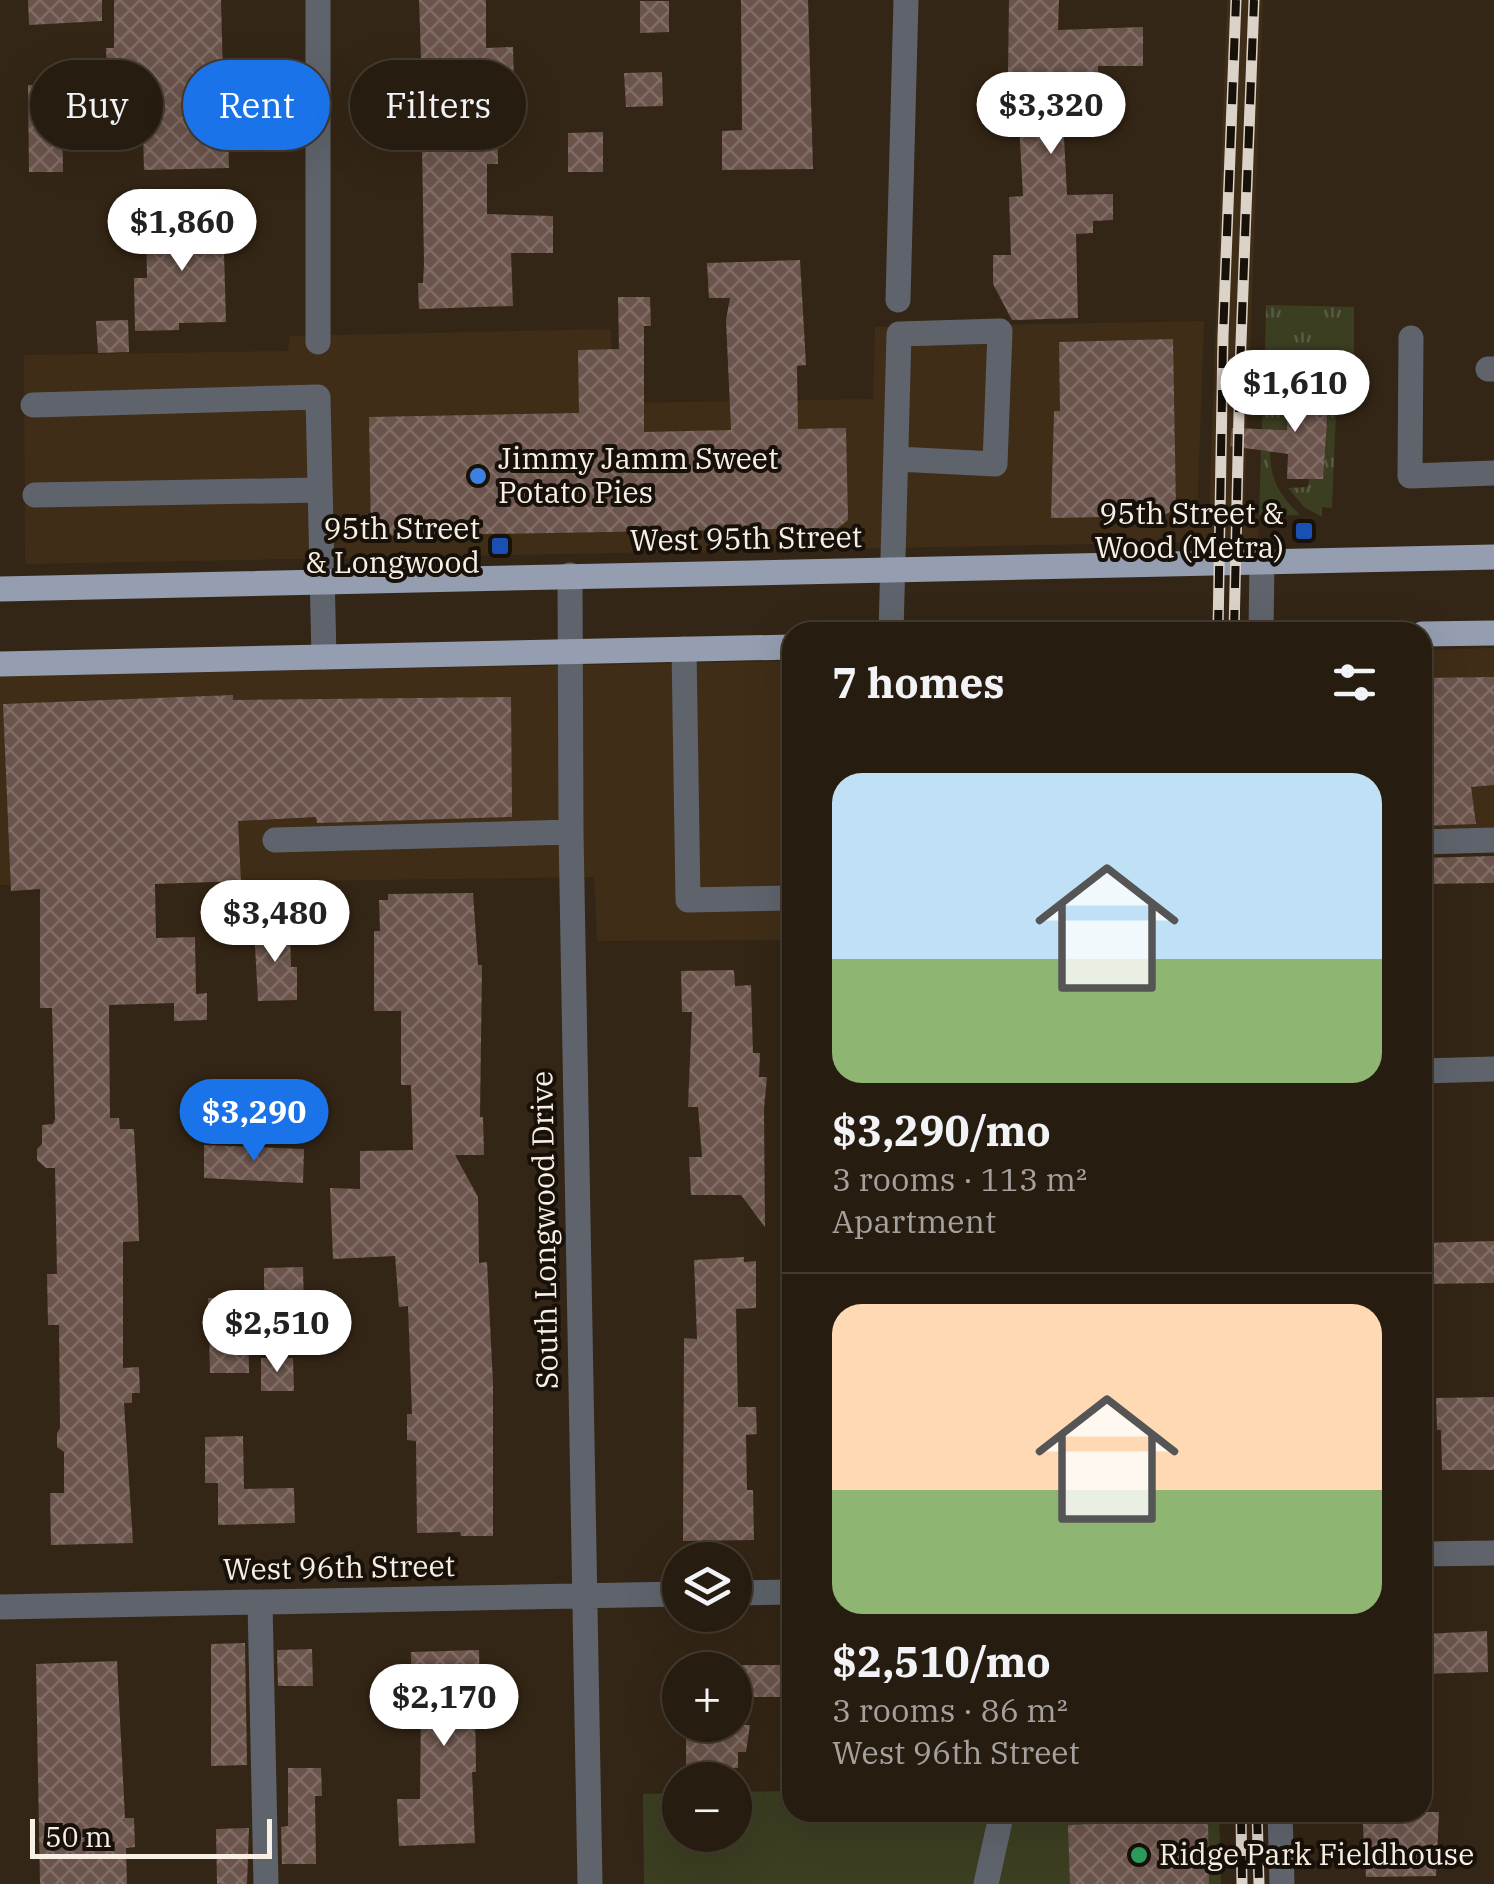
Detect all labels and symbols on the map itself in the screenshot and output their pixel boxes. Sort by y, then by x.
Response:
pin: $3,320 [970,72,1132,157]
pin: $1,860 [101,189,263,274]
pin: $1,610 [1214,350,1376,435]
place label: Jimmy Jamm Sweet Potato Pies [498,438,779,511]
marker: Jimmy Jamm Sweet Potato Pies [467,465,489,487]
place label: 95th Street & Wood (Metra) [1094,493,1284,566]
place label: 95th Street & Longwood [306,508,480,581]
street label: West 95th Street [630,516,862,559]
marker: 95th Street & Wood (Metra) [1293,520,1315,542]
marker: 95th Street & Longwood [489,535,511,557]
pin: $3,480 [194,880,356,965]
street label: South Longwood Drive [521,1071,566,1389]
pin: $3,290 [173,1079,335,1164]
pin: $2,510 [196,1290,358,1375]
street label: West 96th Street [223,1545,455,1588]
pin: $2,170 [363,1664,525,1749]
scale bar [30,1814,272,1858]
place label: Ridge Park Fieldhouse [1159,1834,1474,1873]
marker: Ridge Park Fieldhouse [1128,1844,1150,1866]

